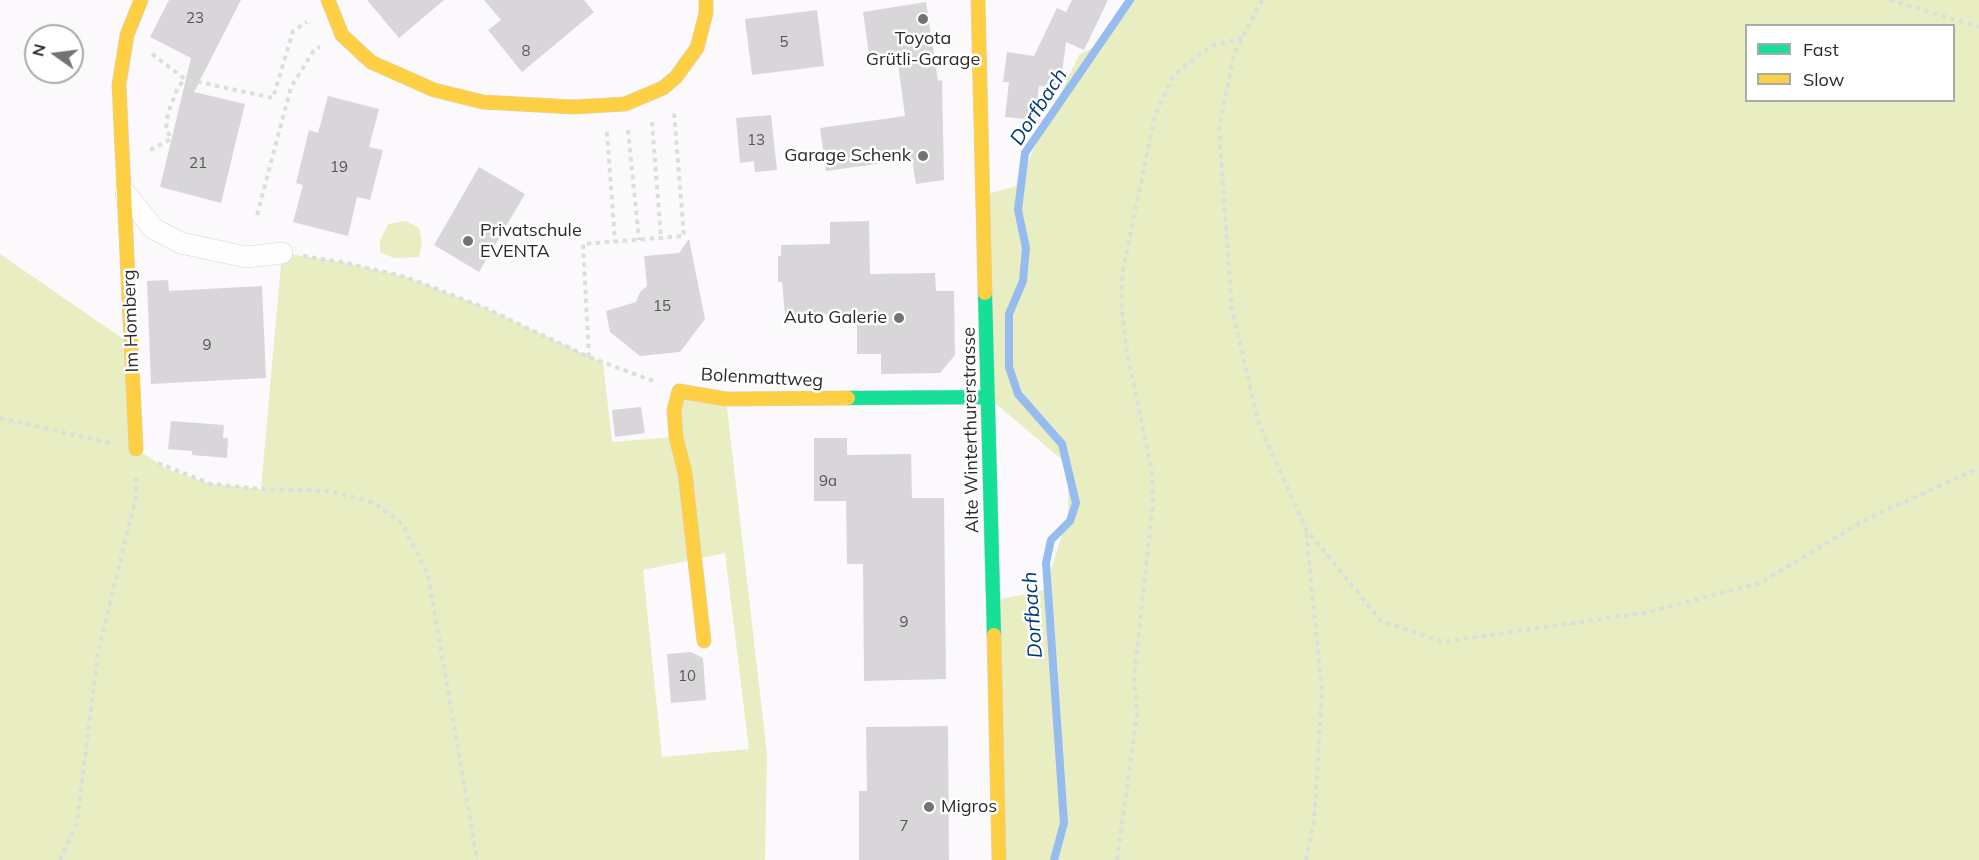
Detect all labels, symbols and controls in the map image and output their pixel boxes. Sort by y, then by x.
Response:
house number: 23 [186,9,204,27]
marker: Toyota Grütli-Garage [916,12,930,26]
north arrow [24,24,84,84]
legend [1745,24,1955,102]
place label: Toyota Grütli-Garage [866,28,980,70]
house number: 5 [780,33,788,51]
text: Fast [1803,38,1839,61]
text: N [27,42,50,58]
house number: 8 [522,42,530,60]
water label: Dorfbach [1005,64,1073,150]
text: Slow [1803,68,1844,91]
house number: 13 [747,131,765,149]
place label: Garage Schenk [784,145,911,167]
marker: Garage Schenk [916,149,930,163]
house number: 21 [189,154,207,172]
house number: 19 [330,158,348,176]
place label: Privatschule EVENTA [480,220,582,262]
marker: Privatschule EVENTA [461,234,475,248]
street label: Im Homberg [118,269,144,373]
house number: 15 [653,297,671,315]
place label: Auto Galerie [784,307,887,329]
marker: Auto Galerie [892,311,906,325]
street label: Alte Winterthurerstrasse [958,327,984,533]
house number: 9 [203,336,211,354]
street label: Bolenmattweg [700,364,824,392]
house number: 9a [819,472,837,490]
water label: Dorfbach [1018,571,1048,659]
house number: 9 [900,613,908,631]
house number: 10 [678,667,696,685]
place label: Migros [941,796,997,818]
marker: Migros [922,800,936,814]
house number: 7 [900,817,908,835]

